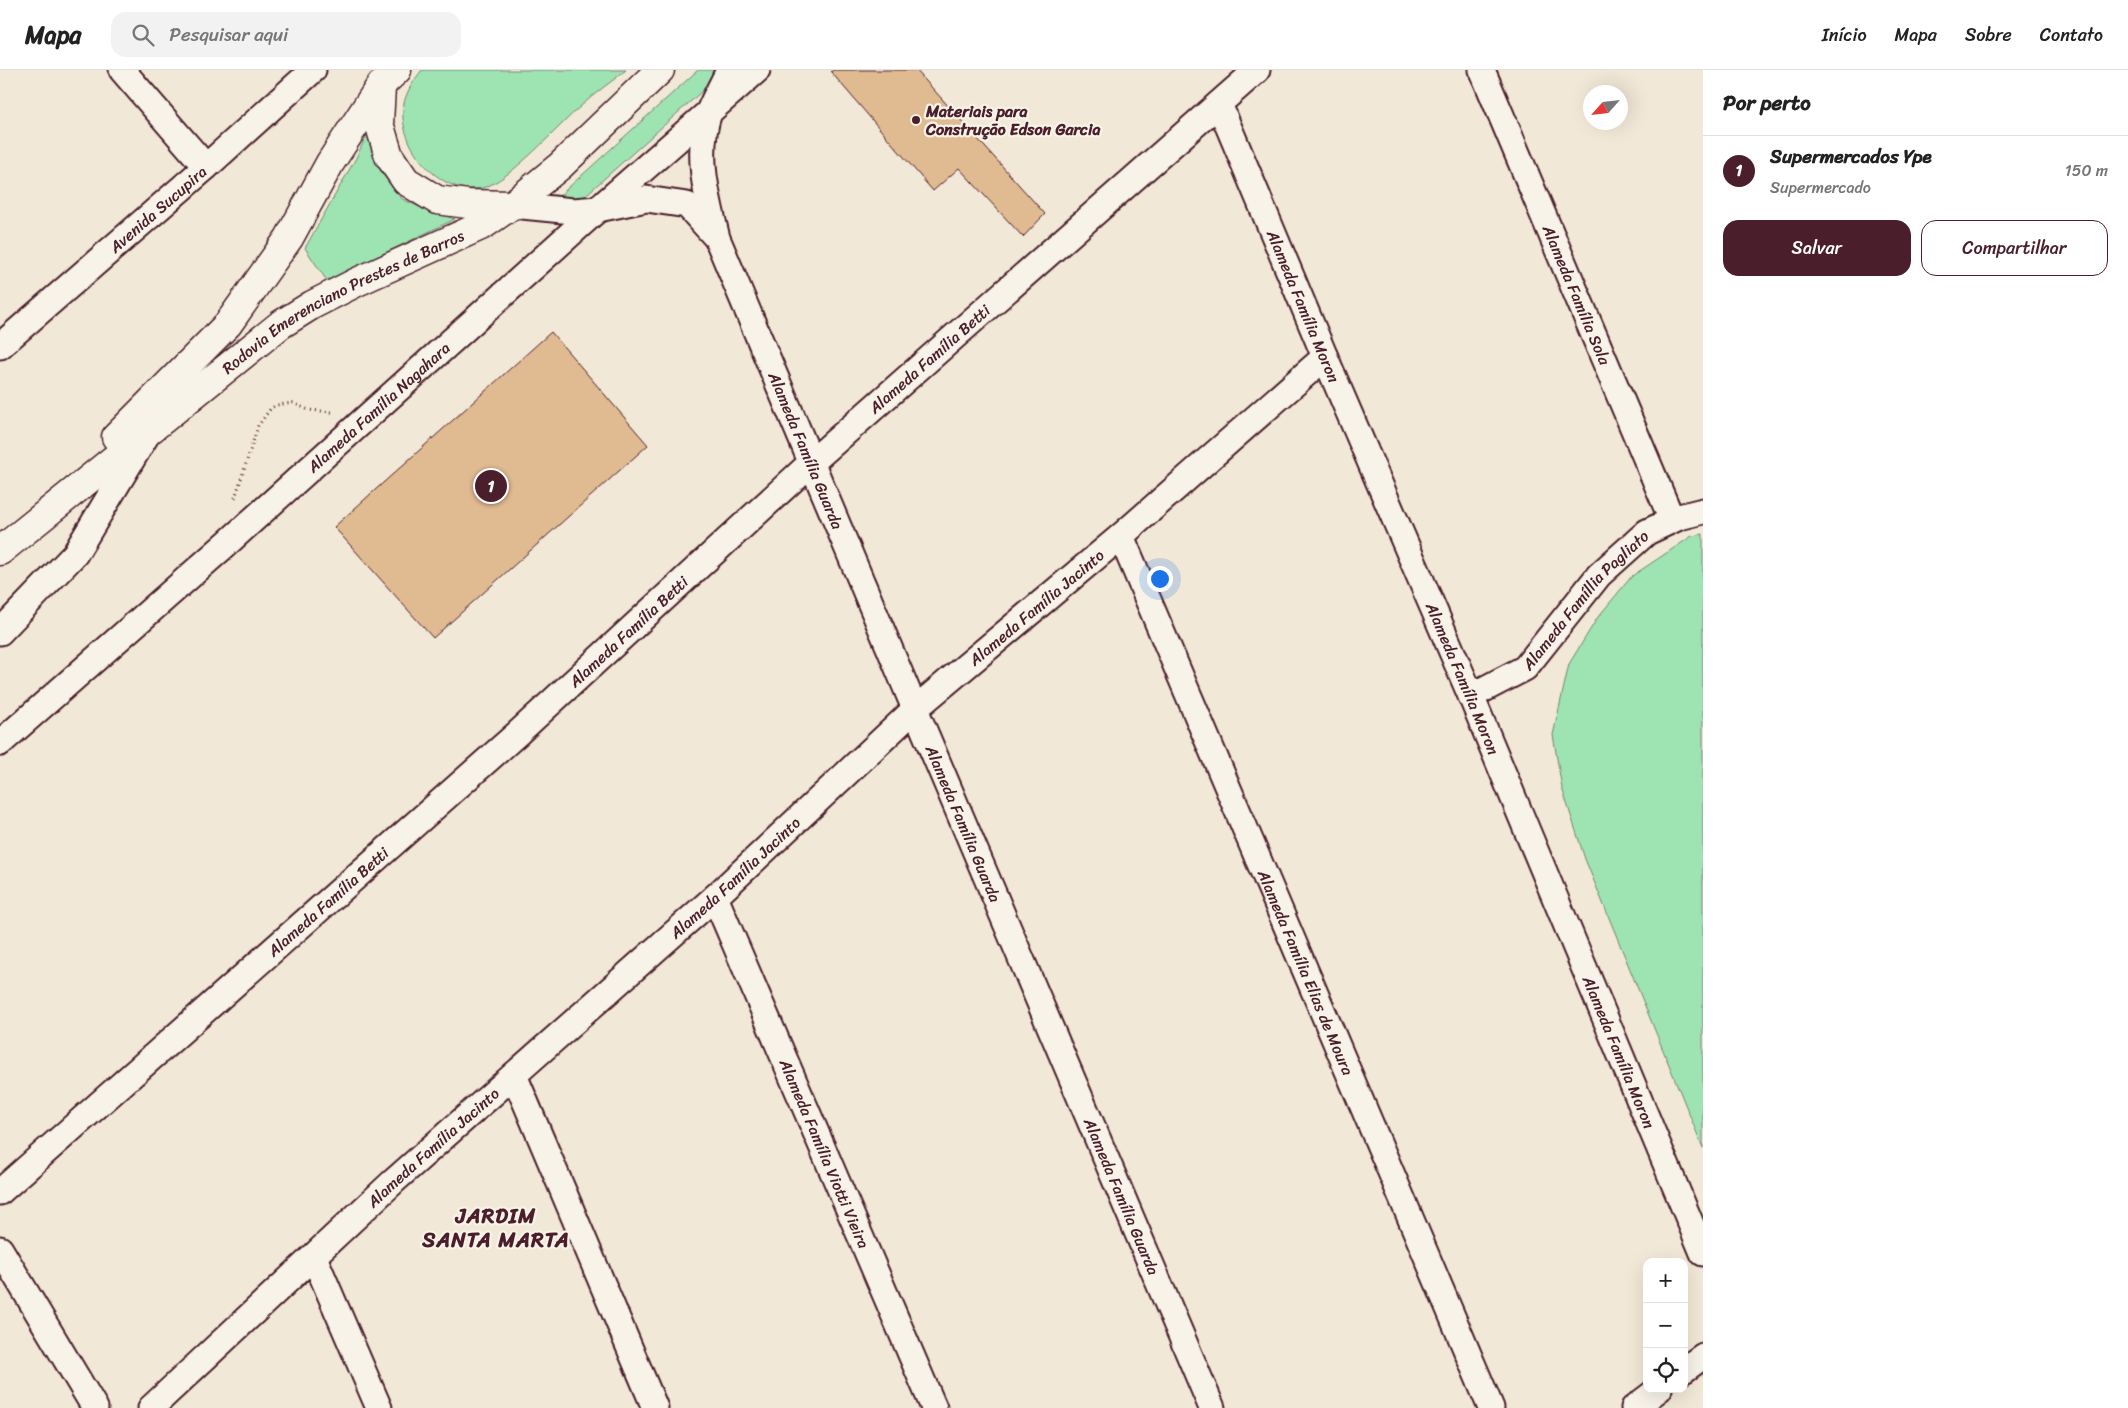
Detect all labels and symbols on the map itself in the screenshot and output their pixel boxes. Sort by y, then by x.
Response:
north arrow [1583,85,1628,130]
place label: Materiais para Construção Edson Garcia [925,97,1100,144]
marker: Materiais para Construção Edson Garcia [910,114,922,126]
street label: Avenida Sucupira [101,158,214,261]
street label: Alameda Família Sola [1534,219,1620,370]
street label: Rodovia Emerenciano Prestes de Barros [215,221,469,381]
street label: Alameda Família Moron [1258,224,1349,387]
street label: Alameda Família Betti [861,296,997,422]
street label: Alameda Família Nagahara [299,334,457,480]
street label: Alameda Família Guarda [760,366,852,534]
pin: 1 [475,467,507,505]
street label: Alameda Famíllia Pagliato [1513,522,1655,677]
street label: Alameda Família Jacinto [961,541,1111,674]
your location [1147,566,1173,592]
street label: Alameda Família Betti [561,568,695,695]
street label: Alameda Família Moron [1417,596,1509,759]
street label: Alameda Família Guarda [917,739,1010,907]
street label: Alameda Família Jacinto [662,809,807,947]
street label: Alameda Família Betti [259,839,396,964]
street label: Alameda Família Elias de Moura [1249,864,1363,1080]
street label: Alameda Família Moron [1574,970,1664,1133]
street label: Alameda Família Viotti Vieira [771,1053,878,1253]
street label: Alameda Família Jacinto [359,1079,506,1215]
street label: Alameda Família Guarda [1075,1112,1168,1280]
district label: JARDIM SANTA MARTA [421,1197,570,1259]

